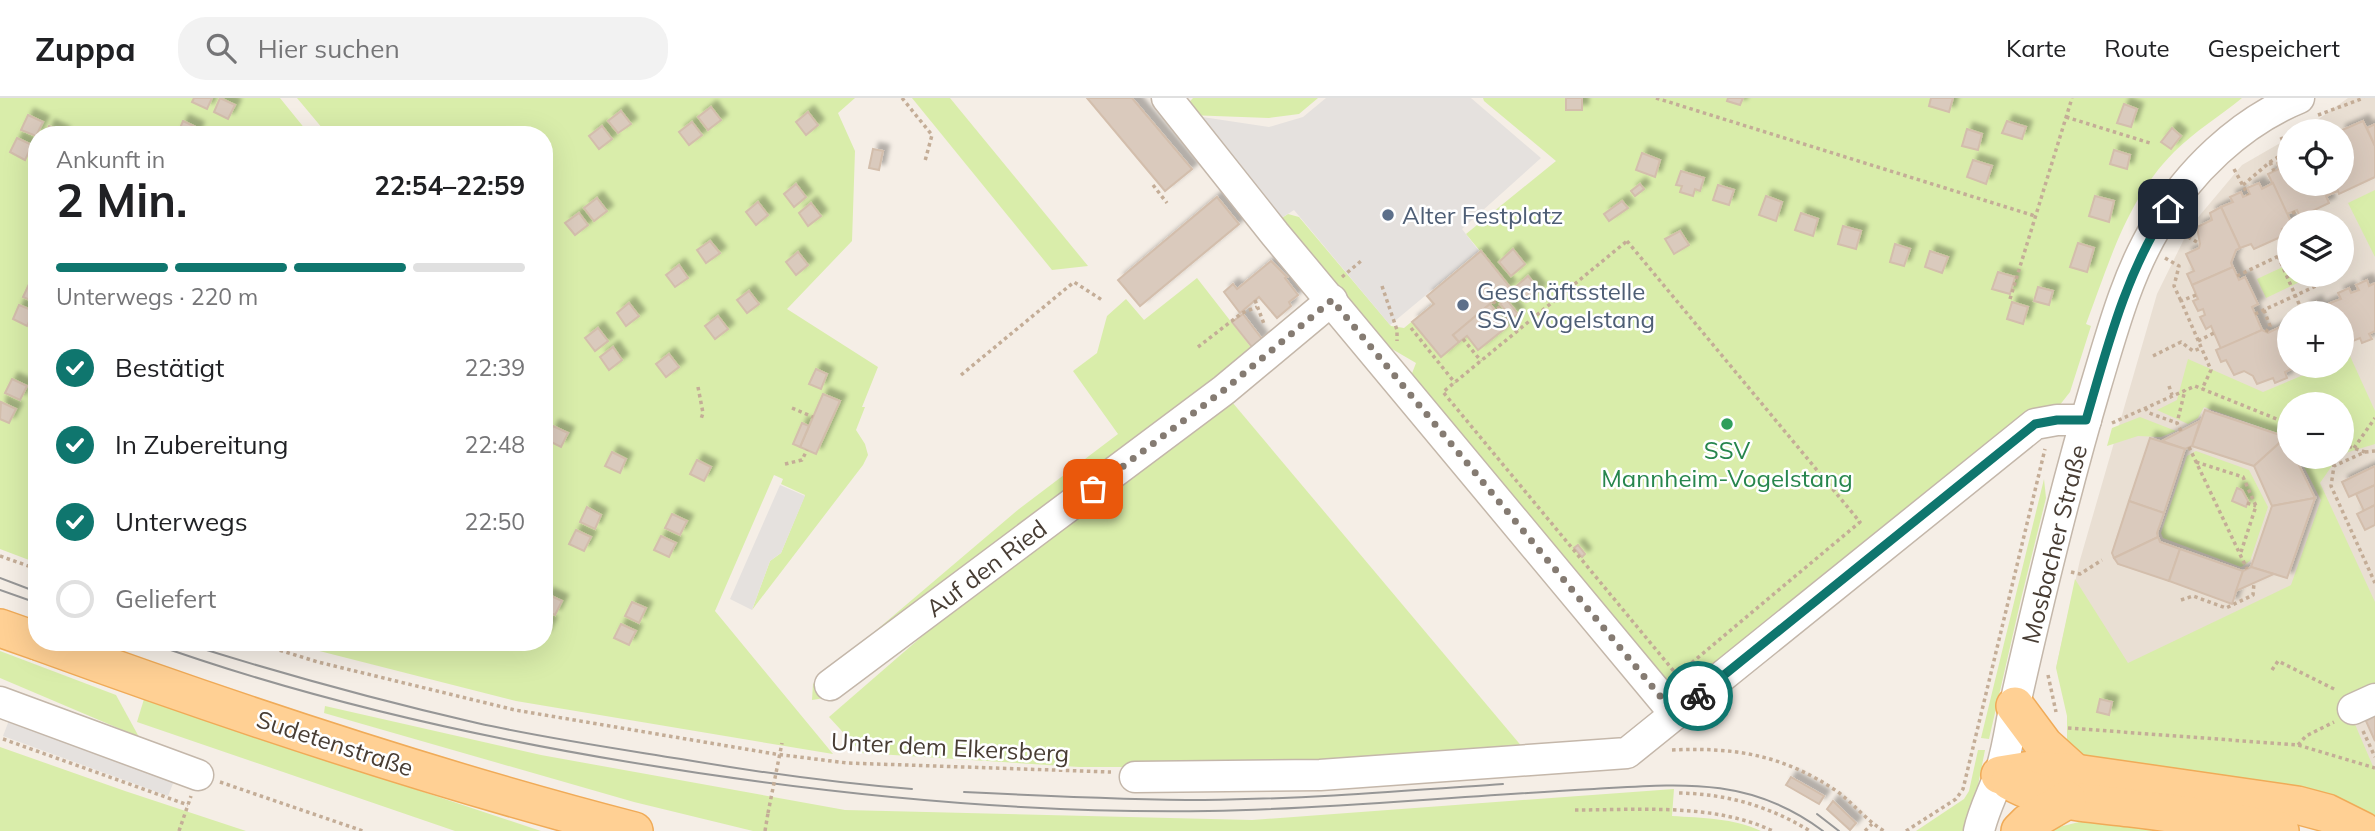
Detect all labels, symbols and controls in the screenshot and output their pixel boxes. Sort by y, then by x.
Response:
search box [178,17,668,80]
text: Zuppa [35,28,136,69]
icon: search [202,29,240,67]
text: Hier suchen [258,32,400,65]
text: Karte [2006,33,2066,63]
text: Route [2104,33,2170,63]
text: Gespeichert [2208,33,2340,63]
map controls [2277,119,2354,469]
button: locate [2277,119,2354,196]
text: Ankunft in [56,145,165,174]
text: 22:54–22:59 [374,169,525,202]
text: 2 Min. [56,171,187,229]
pin [2138,179,2198,239]
icon: home [2149,190,2187,228]
place label: Alter Festplatz [1402,200,1563,230]
marker: Alter Festplatz [1380,207,1396,223]
button: layers [2277,210,2354,287]
place label: Geschäftsstelle SSV Vogelstang [1477,276,1655,334]
text: Unterwegs · 220 m [56,282,258,311]
marker: Geschäftsstelle SSV Vogelstang [1455,297,1471,313]
button: + [2277,301,2354,378]
icon: check [56,349,94,387]
text: Bestätigt [115,351,224,384]
text: 22:39 [465,353,525,382]
button: − [2277,392,2354,469]
marker: SSV Mannheim-Vogelstang [1719,416,1735,432]
icon: check [56,426,94,464]
text: In Zubereitung [115,428,288,461]
text: 22:48 [465,430,525,459]
place label: SSV Mannheim-Vogelstang [1601,435,1853,493]
street label: Mosbacher Straße [2015,442,2093,646]
pin [1063,459,1123,519]
icon: bag [1074,470,1112,508]
icon: check [56,503,94,541]
text: Unterwegs [115,505,248,538]
text: 22:50 [465,507,525,536]
street label: Auf den Ried [920,513,1052,623]
text: Geliefert [115,582,216,615]
courier [1663,661,1733,731]
icon: bike [1679,677,1717,715]
street label: Sudetenstraße [253,704,417,782]
street label: Unter dem Elkersberg [830,726,1070,768]

